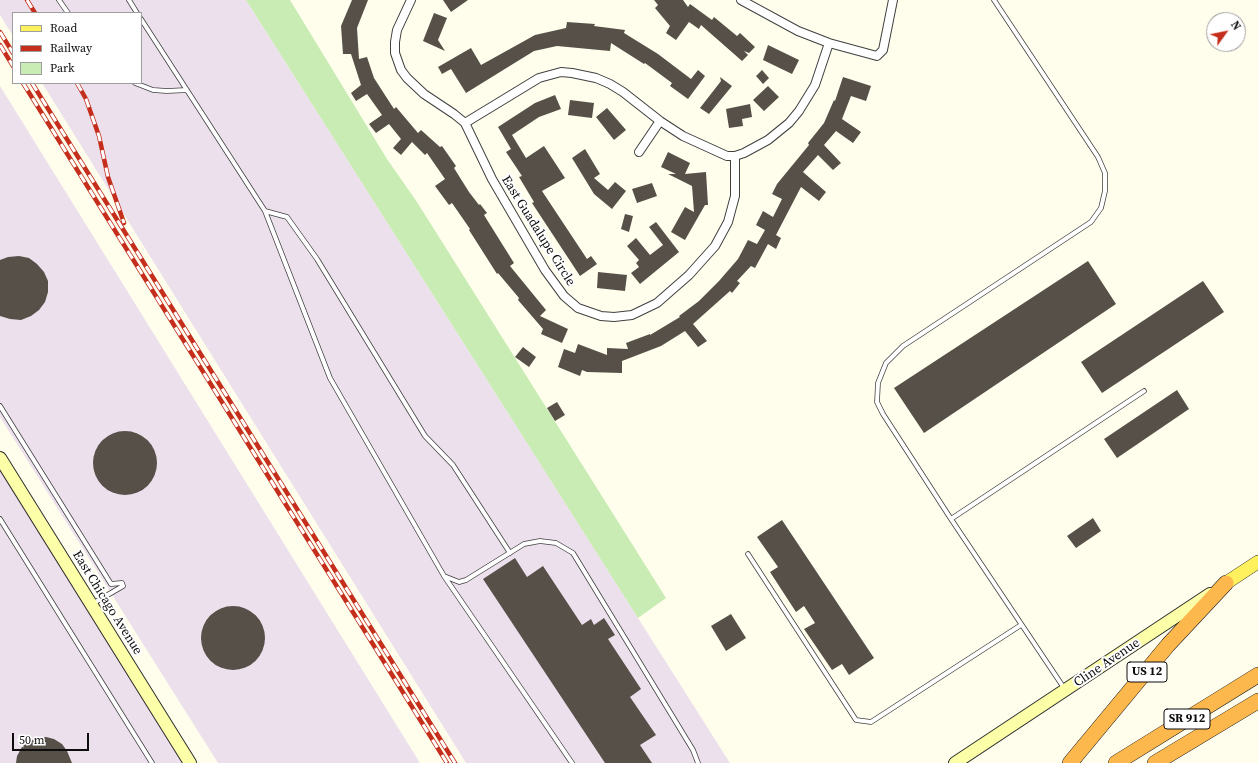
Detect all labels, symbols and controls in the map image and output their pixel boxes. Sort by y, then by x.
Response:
legend [12,12,142,84]
north arrow [1206,12,1246,52]
text: N [1227,18,1244,33]
text: Road [50,20,77,36]
text: Railway [50,40,92,56]
text: Park [50,60,75,76]
street label: East Guadalupe Circle [498,173,578,289]
street label: East Chicago Avenue [69,548,145,658]
street label: Cline Avenue [1071,635,1143,691]
road number: US 12 [1127,662,1167,682]
road number: SR 912 [1164,709,1210,729]
scale bar [14,725,91,751]
text: 50 m [19,732,45,748]

